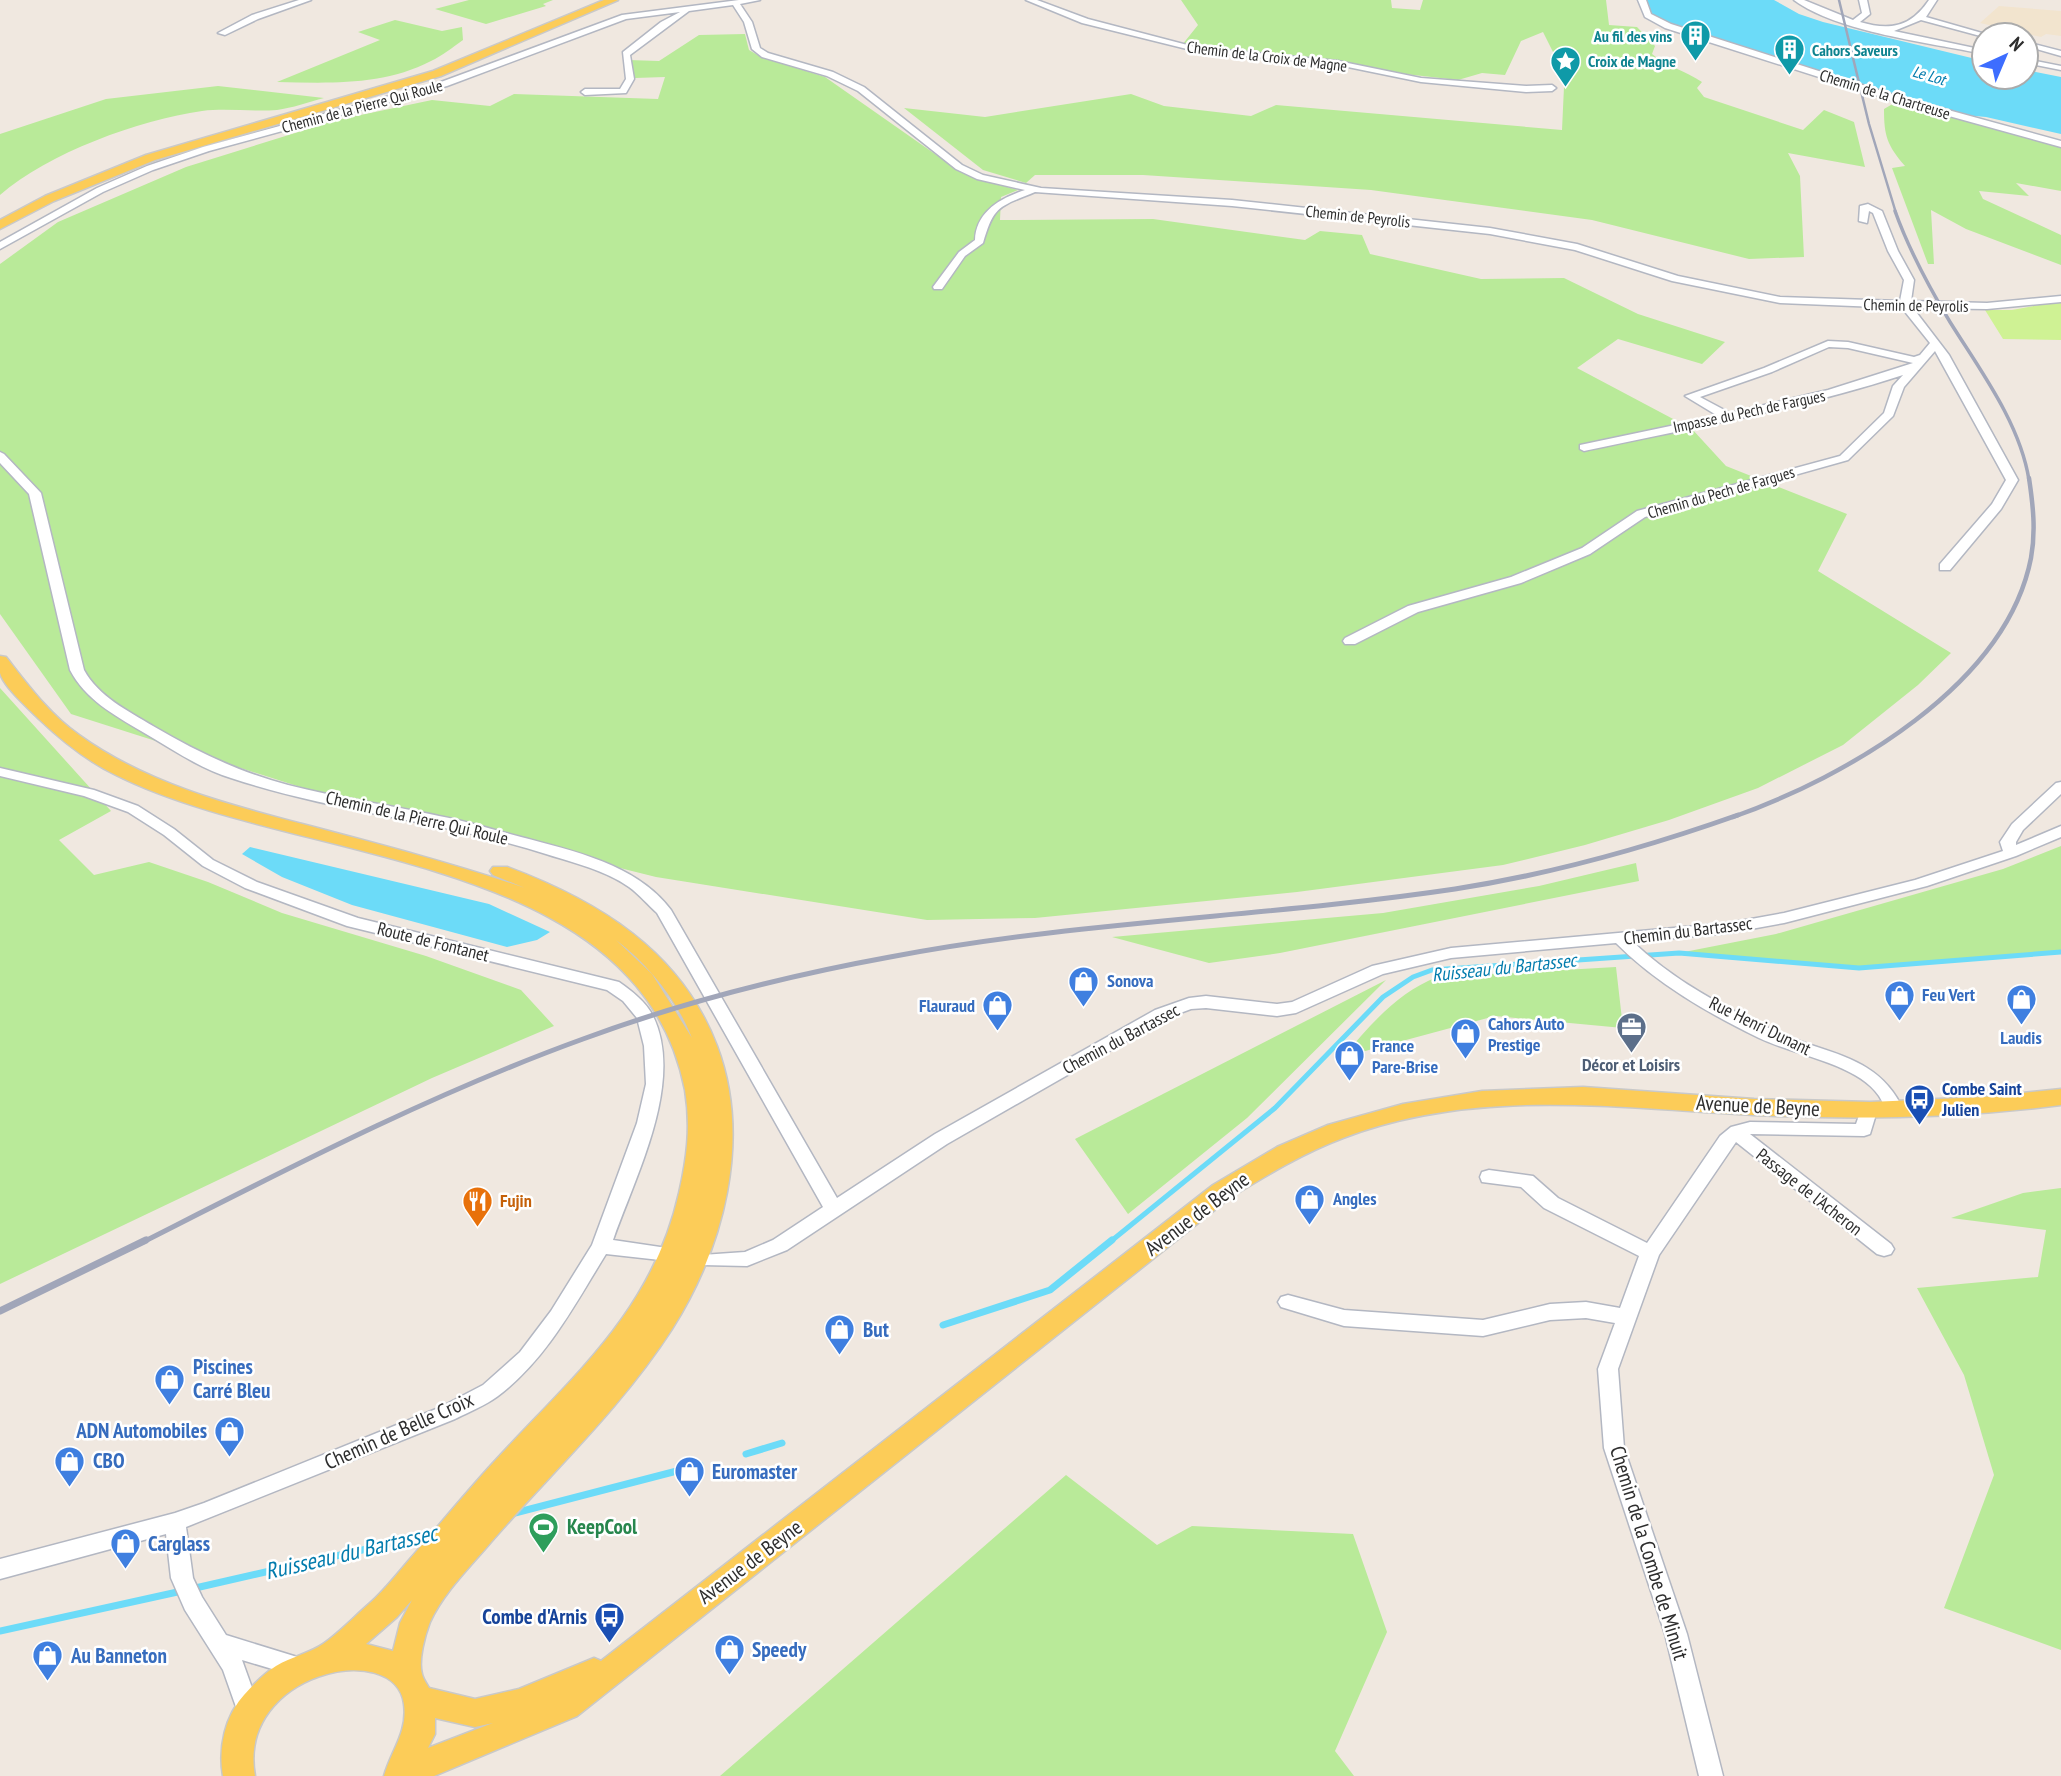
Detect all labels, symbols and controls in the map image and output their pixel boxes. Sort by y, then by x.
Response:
building icon: Au fil des vins [1678,19,1712,63]
north arrow [1970,21,2040,91]
place label: Au fil des vins [1593,26,1672,46]
text: N [2005,32,2029,56]
building icon: Cahors Saveurs [1772,33,1806,77]
street label: Chemin de la Croix de Magne [1186,36,1348,76]
place label: Cahors Saveurs [1812,40,1898,60]
place icon: Croix de Magne [1548,44,1582,88]
place label: Croix de Magne [1588,51,1676,71]
water label: Le Lot [1910,61,1949,90]
street label: Chemin de la Chartreuse [1817,65,1953,123]
street label: Chemin de la Pierre Qui Roule [279,75,445,137]
street label: Chemin de Peyrolis [1305,201,1411,231]
street label: Chemin de Peyrolis [1863,294,1969,316]
street label: Impasse du Pech de Fargues [1671,385,1827,437]
street label: Chemin du Pech de Fargues [1645,461,1797,523]
street label: Chemin de la Pierre Qui Roule [324,785,510,850]
street label: Chemin du Bartassec [1622,911,1754,950]
street label: Route de Fontanet [375,917,491,966]
water label: Ruisseau du Bartassec [1431,947,1580,987]
shop icon: Sonova [1067,964,1101,1008]
place label: Sonova [1107,969,1153,992]
shop icon: Feu Vert [1882,978,1916,1022]
place label: Feu Vert [1922,983,1976,1006]
shop icon: Laudis [2004,983,2038,1027]
shop icon: Flauraud [981,989,1015,1033]
street label: Rue Henri Dunant [1705,991,1815,1060]
place label: Flauraud [919,994,975,1017]
street label: Chemin du Bartassec [1058,998,1184,1079]
office icon: Décor et Loisirs [1614,1010,1648,1054]
place label: Cahors Auto Prestige [1488,1012,1565,1056]
shop icon: Cahors Auto Prestige [1448,1017,1482,1061]
place label: Laudis [2000,1026,2042,1049]
place label: France Pare-Brise [1372,1034,1438,1078]
shop icon: France Pare-Brise [1332,1039,1366,1083]
place label: Décor et Loisirs [1582,1053,1680,1076]
place label: Combe Saint Julien [1941,1077,2022,1121]
bus stop icon: Combe Saint Julien [1902,1082,1936,1126]
street label: Avenue de Beyne [1696,1089,1821,1122]
street label: Passage de l'Acheron [1752,1143,1867,1240]
street label: Avenue de Beyne [1139,1166,1254,1262]
shop icon: Angles [1293,1182,1327,1226]
restaurant icon: Fujin [460,1184,494,1228]
place label: Angles [1332,1187,1376,1210]
place label: Fujin [500,1189,532,1212]
shop icon: But [823,1313,857,1357]
place label: But [863,1316,889,1343]
place label: Piscines Carré Bleu [193,1353,270,1404]
shop icon: Piscines Carré Bleu [153,1362,187,1406]
street label: Chemin de Belle Croix [320,1385,478,1476]
shop icon: ADN Automobiles [213,1414,247,1458]
place label: ADN Automobiles [75,1417,207,1444]
street label: Chemin de la Combe de Minuit [1604,1443,1695,1663]
shop icon: CBO [53,1444,87,1488]
place label: CBO [93,1447,125,1474]
shop icon: Euromaster [672,1455,706,1499]
place label: Euromaster [712,1458,798,1485]
sports icon: KeepCool [527,1510,561,1554]
place label: KeepCool [567,1513,638,1540]
street label: Avenue de Beyne [692,1514,807,1610]
water label: Ruisseau du Bartassec [262,1517,442,1585]
shop icon: Carglass [108,1527,142,1571]
place label: Carglass [148,1530,210,1557]
bus stop icon: Combe d'Arnis [593,1600,627,1644]
place label: Combe d'Arnis [482,1603,587,1630]
shop icon: Speedy [712,1633,746,1677]
place label: Speedy [752,1636,807,1663]
shop icon: Au Banneton [31,1639,65,1683]
place label: Au Banneton [70,1642,167,1669]

